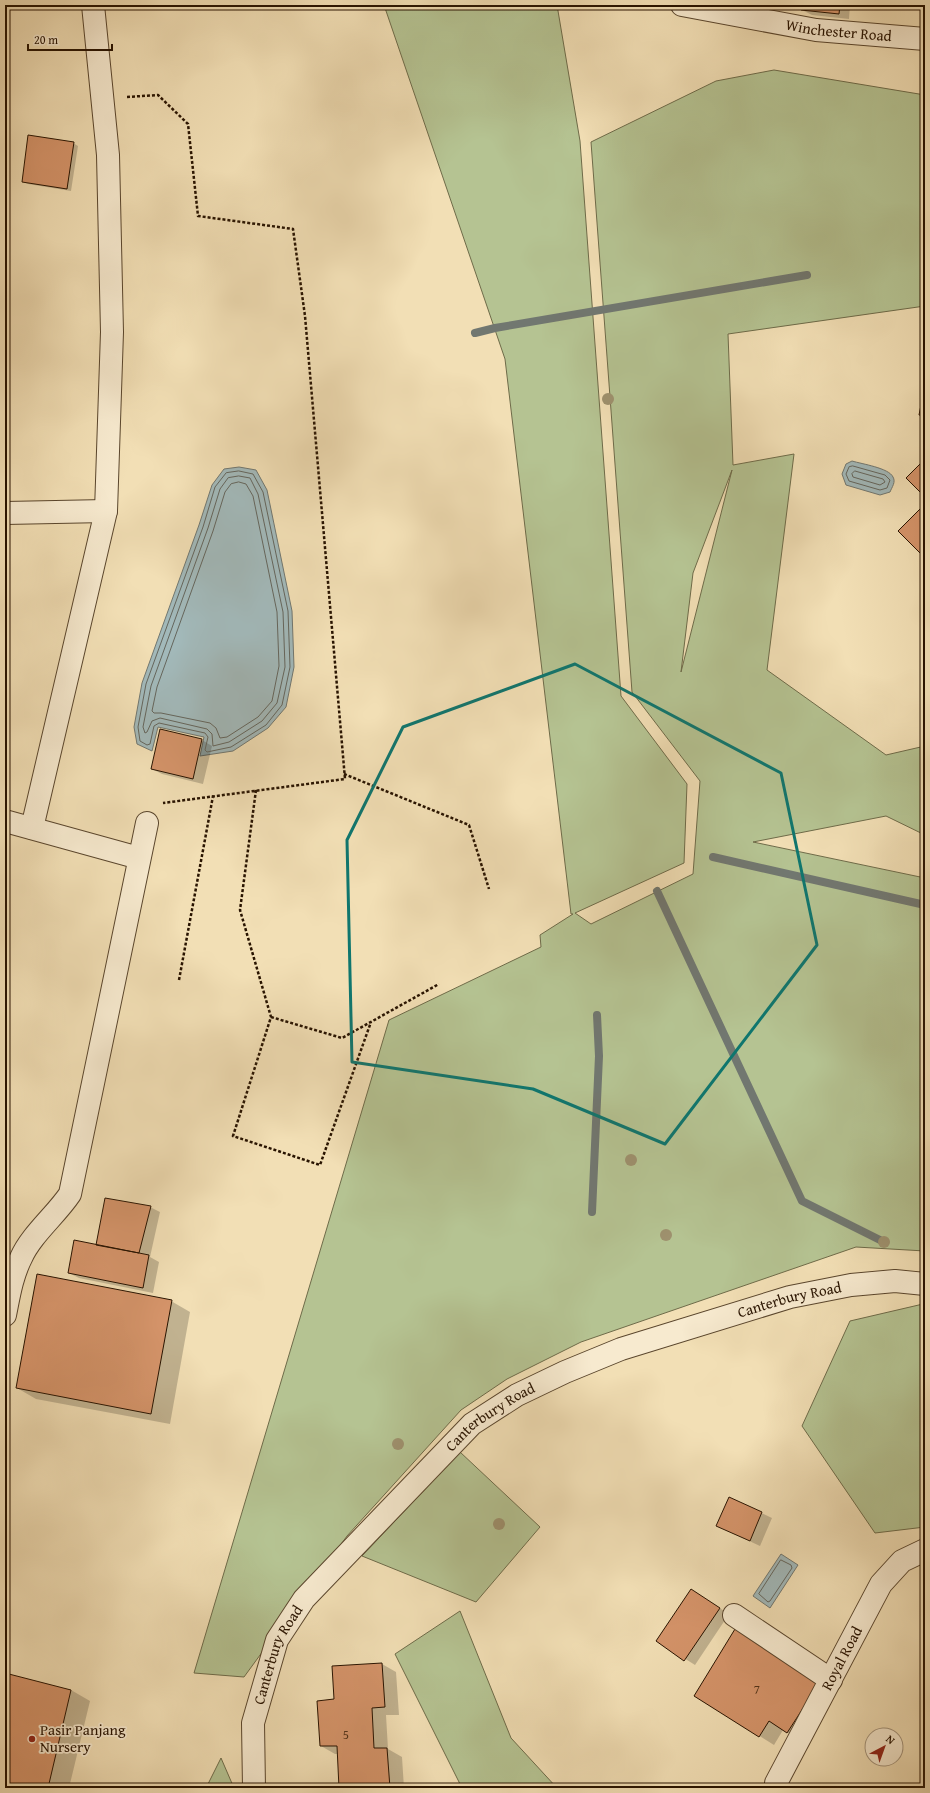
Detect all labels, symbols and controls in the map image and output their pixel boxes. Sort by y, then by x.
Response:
street label: Winchester Road [784,14,893,46]
scale bar [28,26,112,52]
text: 20 m [34,31,58,48]
street label: Canterbury Road [735,1276,843,1323]
street label: Canterbury Road [440,1377,538,1456]
street label: Canterbury Road [248,1601,307,1707]
street label: Royal Road [816,1622,867,1694]
house number: 7 [754,1680,760,1699]
place label: Pasir Panjang Nursery [40,1719,126,1757]
house number: 5 [343,1725,349,1744]
north arrow [864,1727,904,1767]
text: N [883,1731,899,1748]
marker: Pasir Panjang Nursery [27,1734,37,1744]

